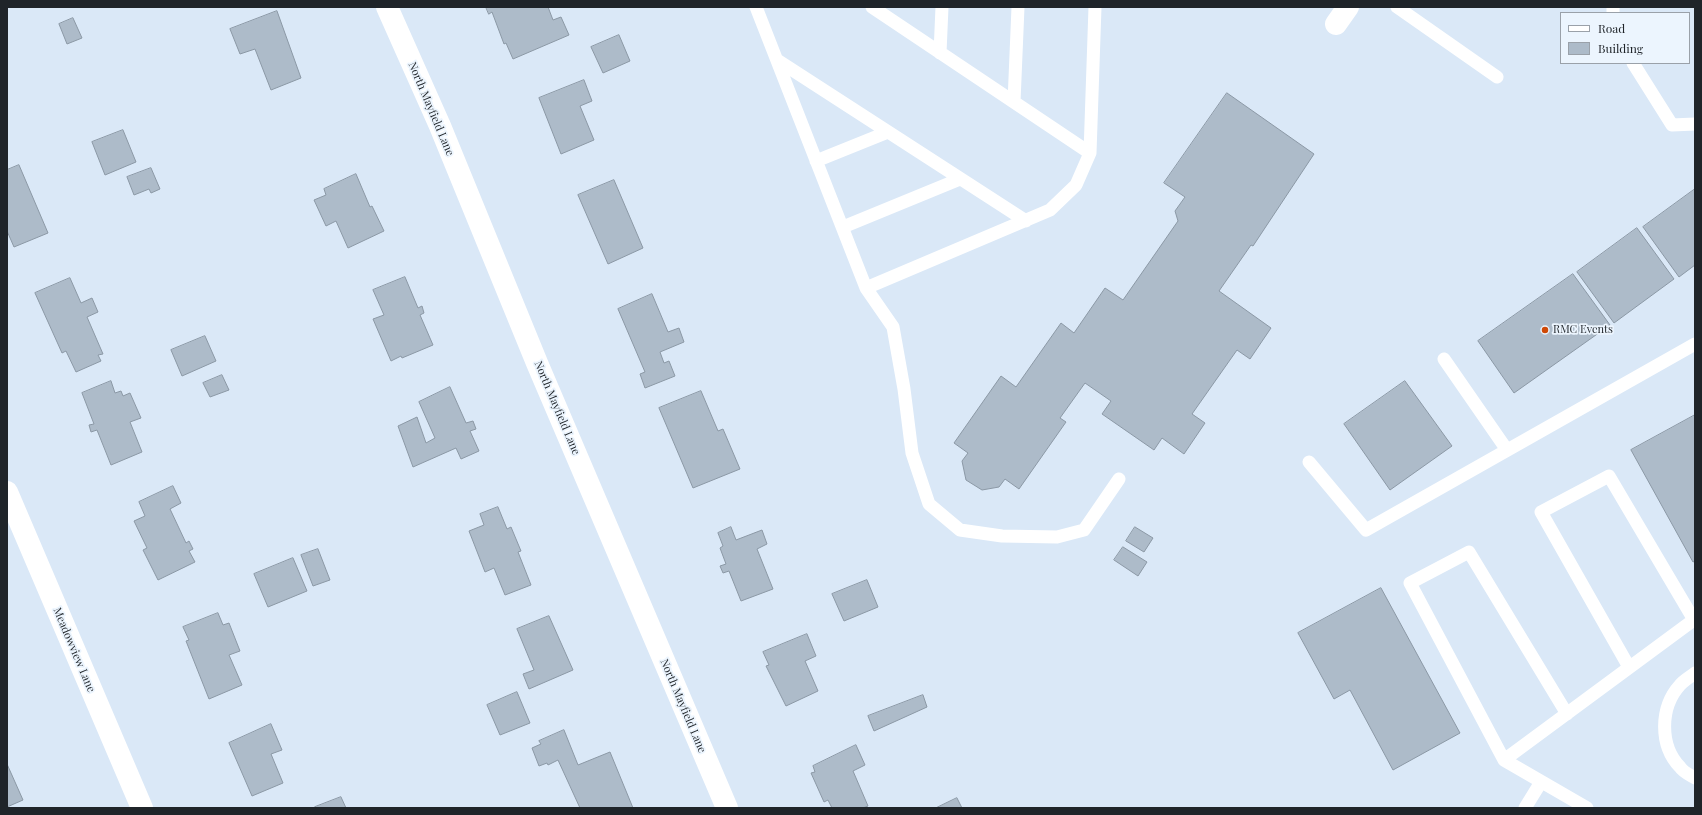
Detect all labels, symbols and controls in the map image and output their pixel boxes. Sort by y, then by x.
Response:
legend [1560,12,1690,64]
text: Road [1598,20,1625,36]
text: Building [1598,40,1643,56]
street label: North Mayfield Lane [405,60,457,158]
place label: RMC Events [1553,323,1613,337]
marker: RMC Events [1540,325,1550,335]
street label: North Mayfield Lane [531,359,583,457]
street label: Meadowview Lane [50,606,98,694]
street label: North Mayfield Lane [657,657,709,755]

